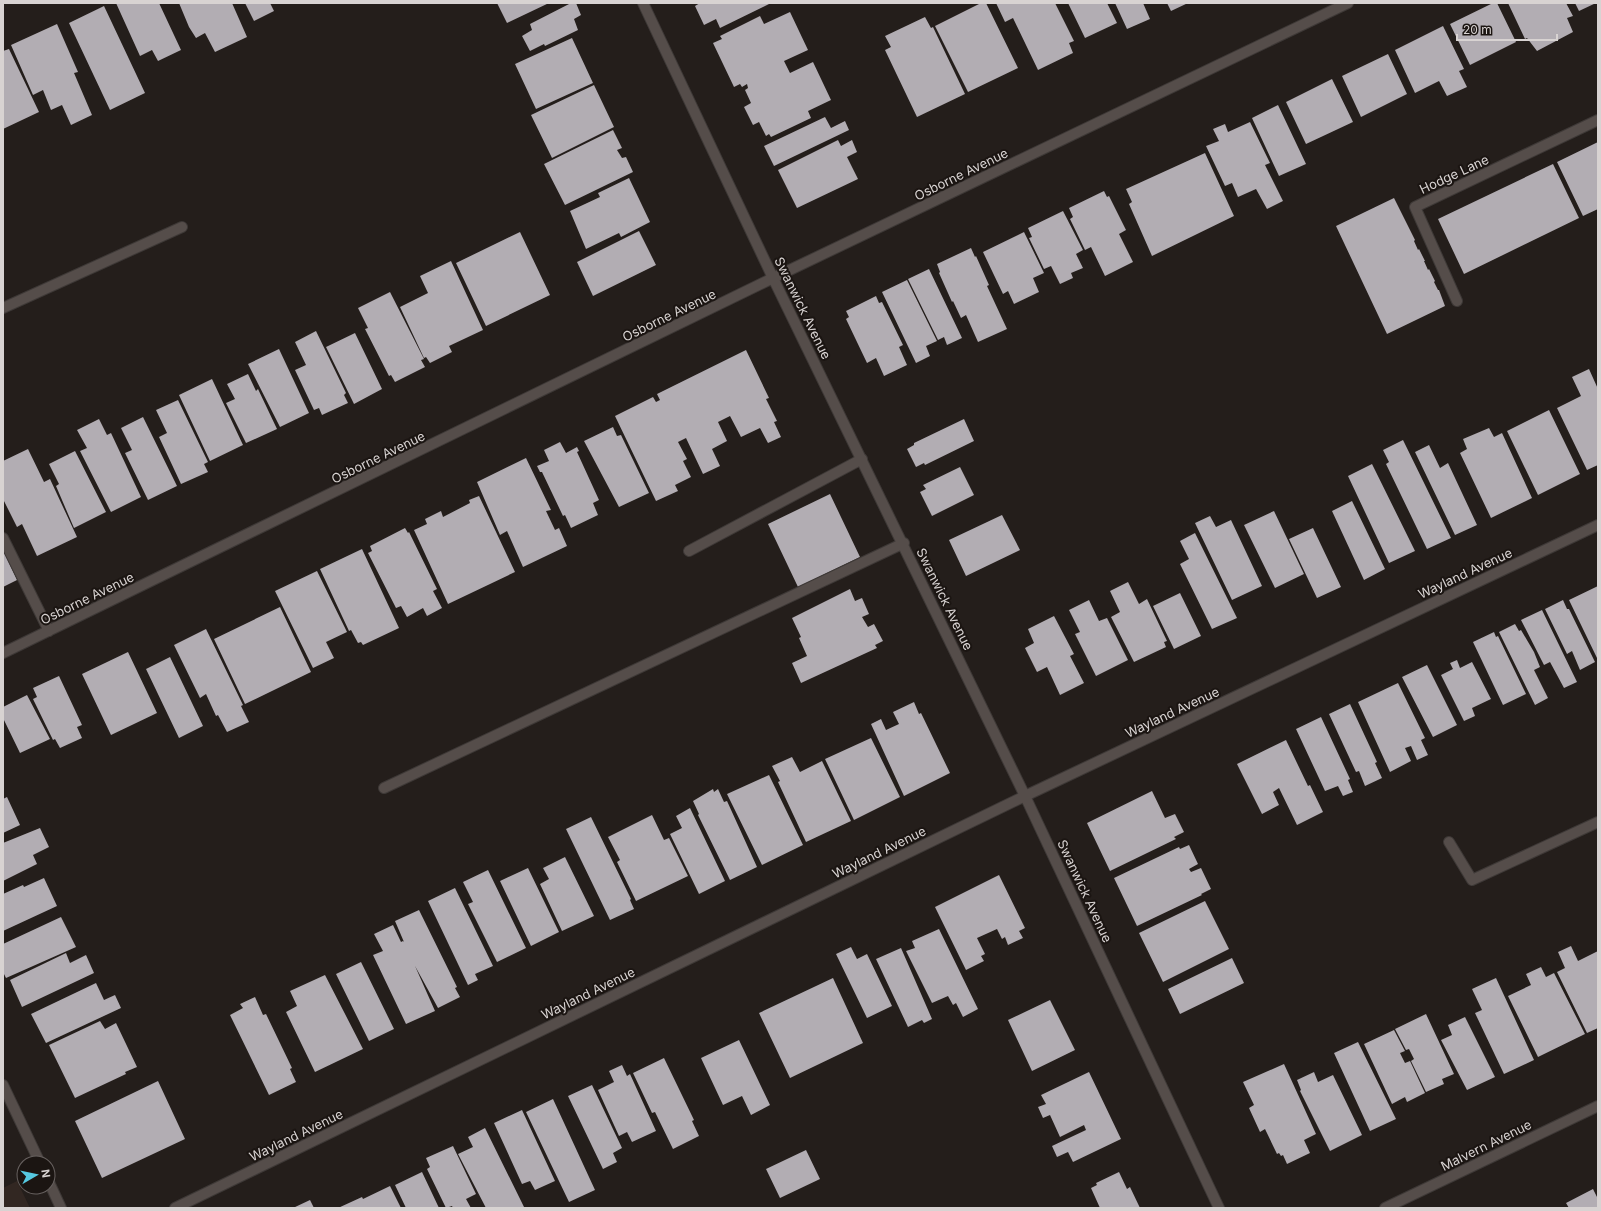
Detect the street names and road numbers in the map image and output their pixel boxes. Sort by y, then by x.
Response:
street label: Osborne Avenue [912,144,1010,204]
street label: Hodge Lane [1417,151,1491,197]
street label: Swanwick Avenue [771,254,835,362]
street label: Osborne Avenue [620,285,718,345]
street label: Osborne Avenue [329,427,427,487]
street label: Wayland Avenue [1415,544,1515,602]
street label: Swanwick Avenue [913,545,977,653]
street label: Osborne Avenue [38,568,136,628]
street label: Wayland Avenue [1122,683,1222,741]
street label: Wayland Avenue [830,822,928,882]
street label: Swanwick Avenue [1054,837,1116,945]
street label: Wayland Avenue [539,963,637,1023]
street label: Wayland Avenue [247,1105,345,1165]
street label: Malvern Avenue [1438,1116,1534,1174]

